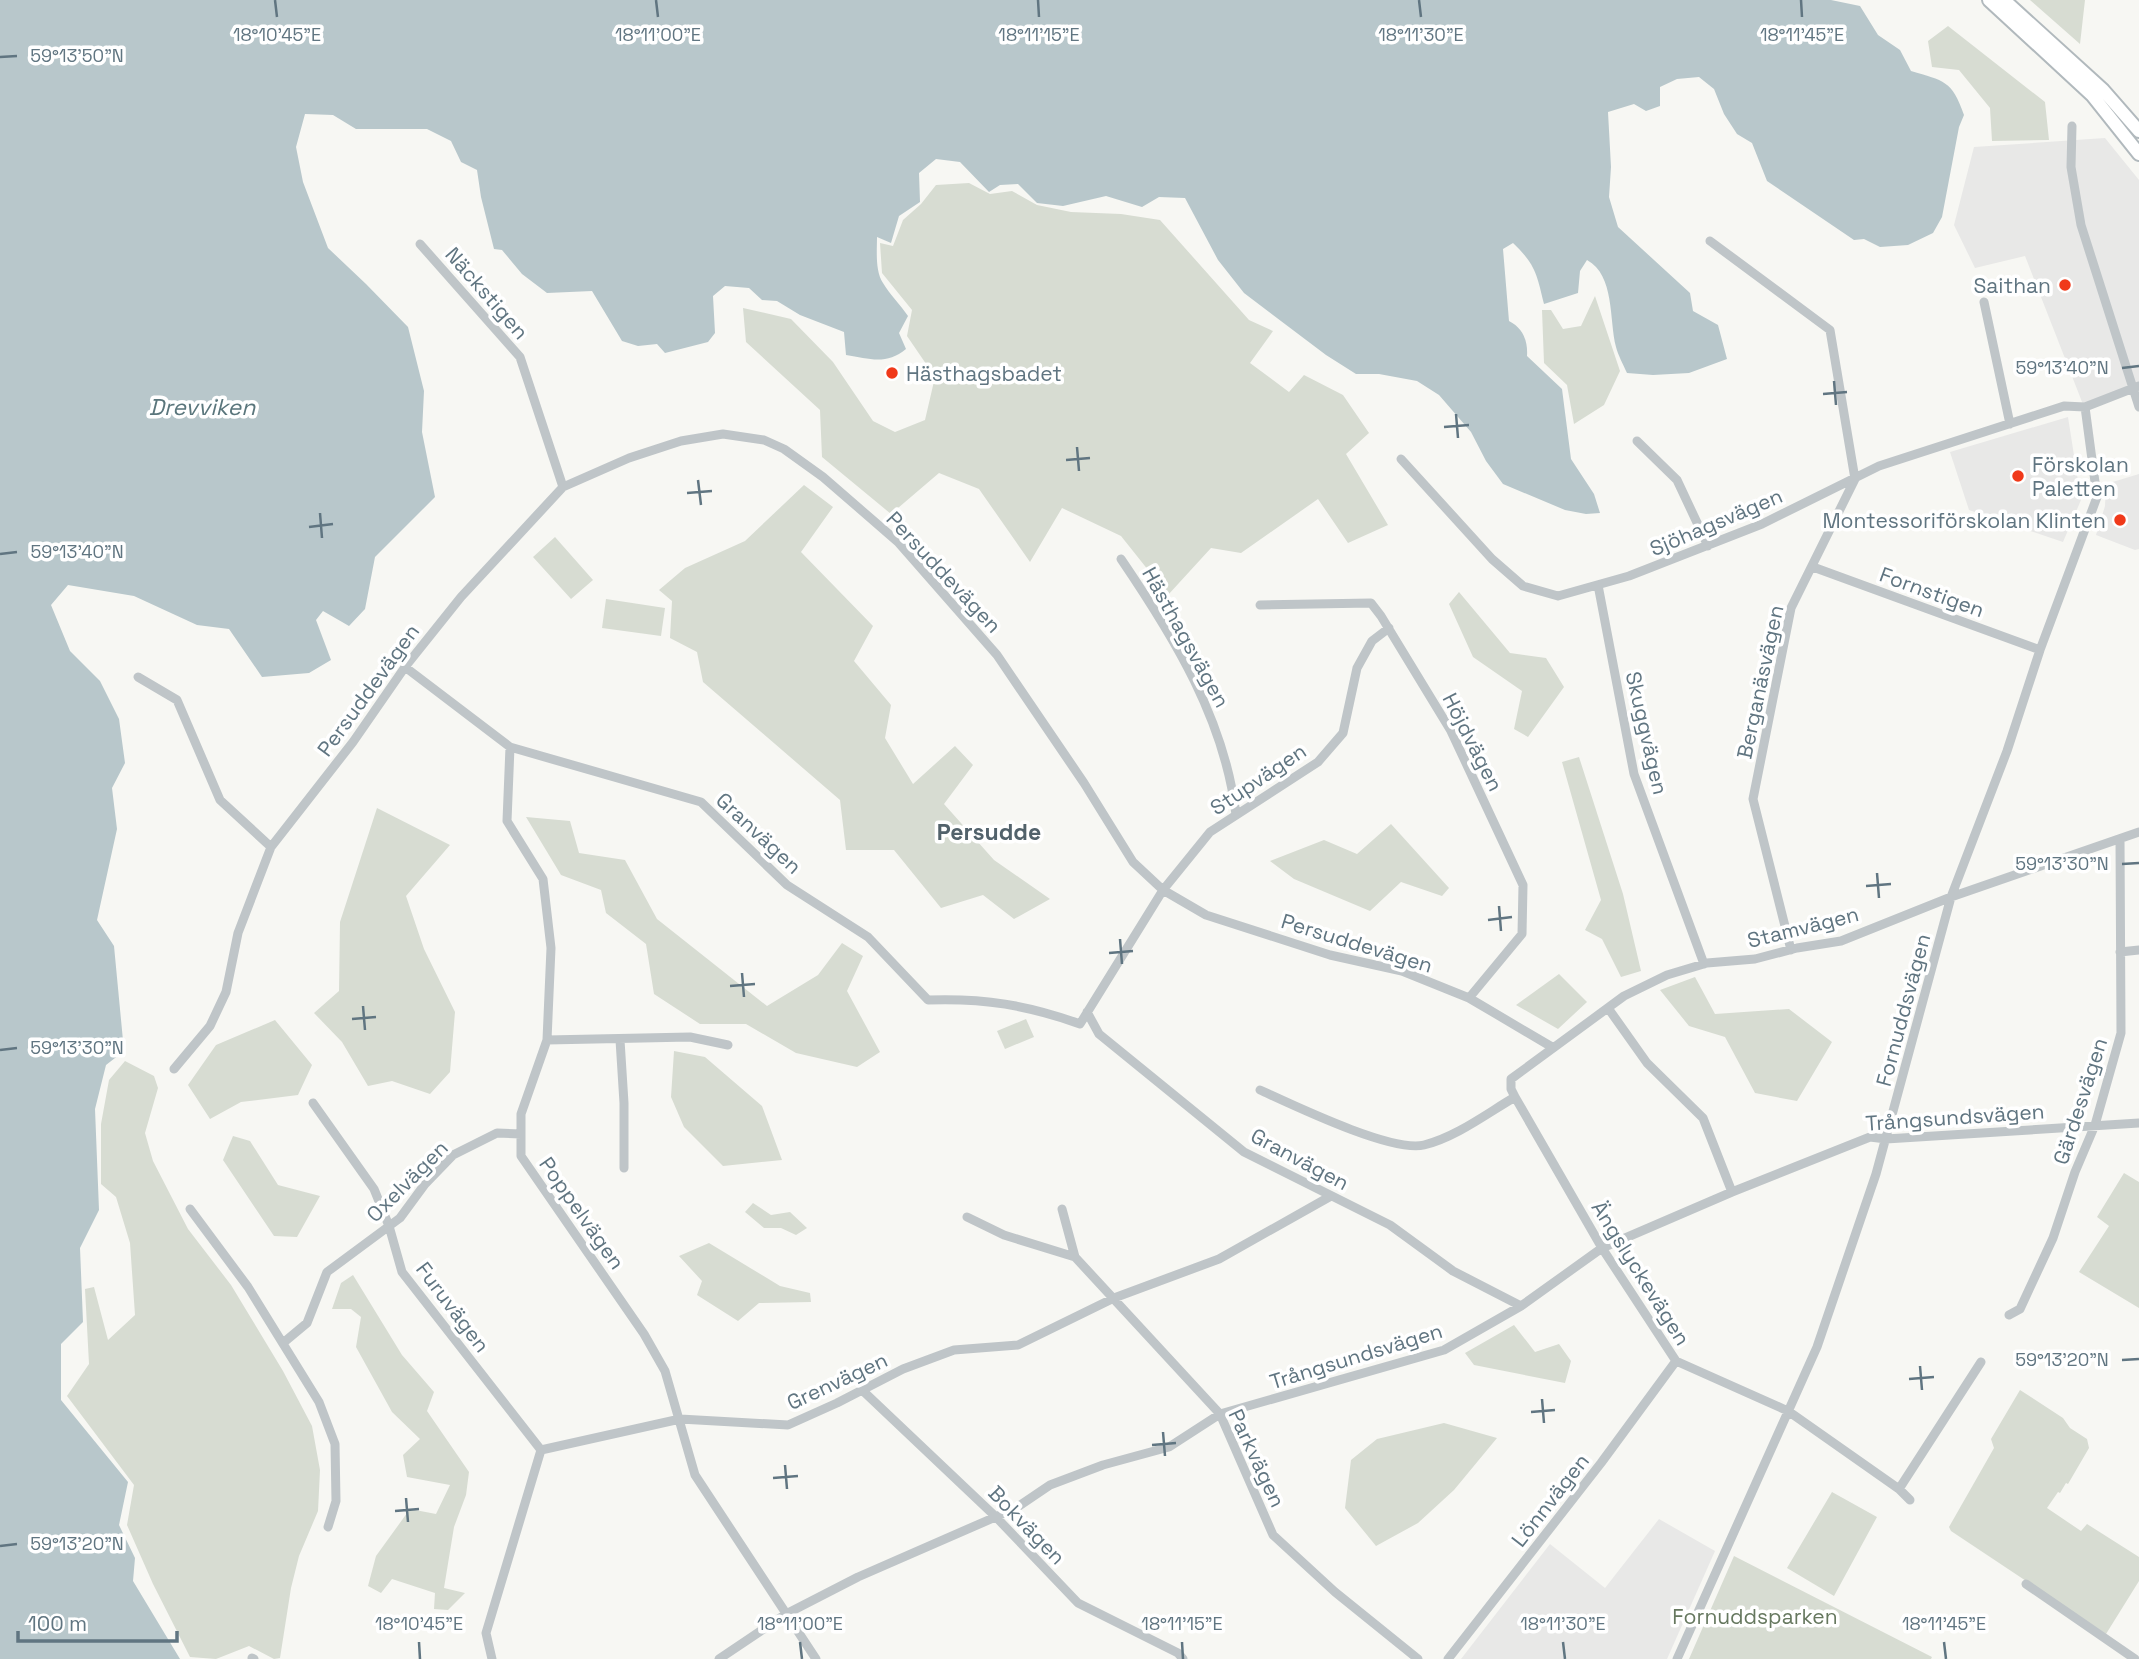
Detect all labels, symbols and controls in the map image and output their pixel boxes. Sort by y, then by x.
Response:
text: 18°10'45"E [233,23,321,46]
text: 18°11'00"E [615,23,701,46]
text: 18°11'15"E [998,23,1080,46]
text: 18°11'30"E [1378,23,1464,46]
text: 18°11'45"E [1760,23,1844,46]
text: 59°13'50"N [30,44,124,67]
street label: Näckstigen [439,241,535,345]
place label: Saithan [1973,272,2051,299]
marker: Saithan [2057,277,2073,293]
text: 59°13'40"N [2015,356,2109,379]
place label: Hästhagsbadet [906,360,1062,387]
marker: Hästhagsbadet [884,365,900,381]
water label: Drevviken [149,392,256,422]
place label: Förskolan Paletten [2032,451,2129,502]
marker: Förskolan Paletten [2010,468,2026,484]
street label: Sjöhagsvägen [1646,482,1786,562]
street label: Persuddevägen [881,505,1007,639]
place label: Montessoriförskolan Klinten [1822,507,2106,534]
marker: Montessoriförskolan Klinten [2112,512,2128,528]
text: 59°13'40"N [30,540,124,563]
street label: Fornstigen [1876,561,1988,623]
street label: Hästhagsvägen [1136,562,1236,712]
street label: Berganäsvägen [1731,603,1789,761]
street label: Persuddevägen [311,619,425,761]
street label: Skuggvägen [1620,669,1674,797]
street label: Höjdvägen [1437,688,1509,796]
street label: Stupvägen [1205,737,1311,821]
street label: Granvägen [710,786,808,880]
district label: Persudde [937,817,1041,847]
text: 59°13'30"N [2015,852,2109,875]
street label: Stamvägen [1744,900,1862,954]
street label: Persuddevägen [1278,907,1436,979]
street label: Fornuddsvägen [1870,931,1936,1089]
street label: Gärdesvägen [2047,1034,2113,1168]
text: 59°13'30"N [30,1036,124,1059]
street label: Trångsundsvägen [1865,1097,2045,1137]
street label: Granvägen [1246,1122,1354,1196]
street label: Oxelvägen [360,1134,454,1228]
street label: Poppelvägen [533,1151,631,1275]
street label: Ängslyckevägen [1586,1196,1696,1350]
street label: Furuvägen [410,1256,496,1358]
street label: Trångsundsvägen [1266,1317,1446,1395]
street label: Grenvägen [782,1346,892,1416]
text: 59°13'20"N [2015,1348,2109,1371]
street label: Parkvägen [1223,1405,1291,1511]
street label: Lönnvägen [1505,1448,1595,1552]
street label: Bokvägen [983,1480,1071,1570]
text: 59°13'20"N [30,1532,124,1555]
scale bar [18,1600,177,1644]
park label: Fornuddsparken [1672,1603,1838,1630]
text: 100 m [28,1610,87,1637]
text: 18°10'45"E [375,1612,463,1635]
text: 18°11'00"E [757,1612,843,1635]
text: 18°11'15"E [1141,1612,1223,1635]
text: 18°11'30"E [1520,1612,1606,1635]
text: 18°11'45"E [1902,1612,1986,1635]

